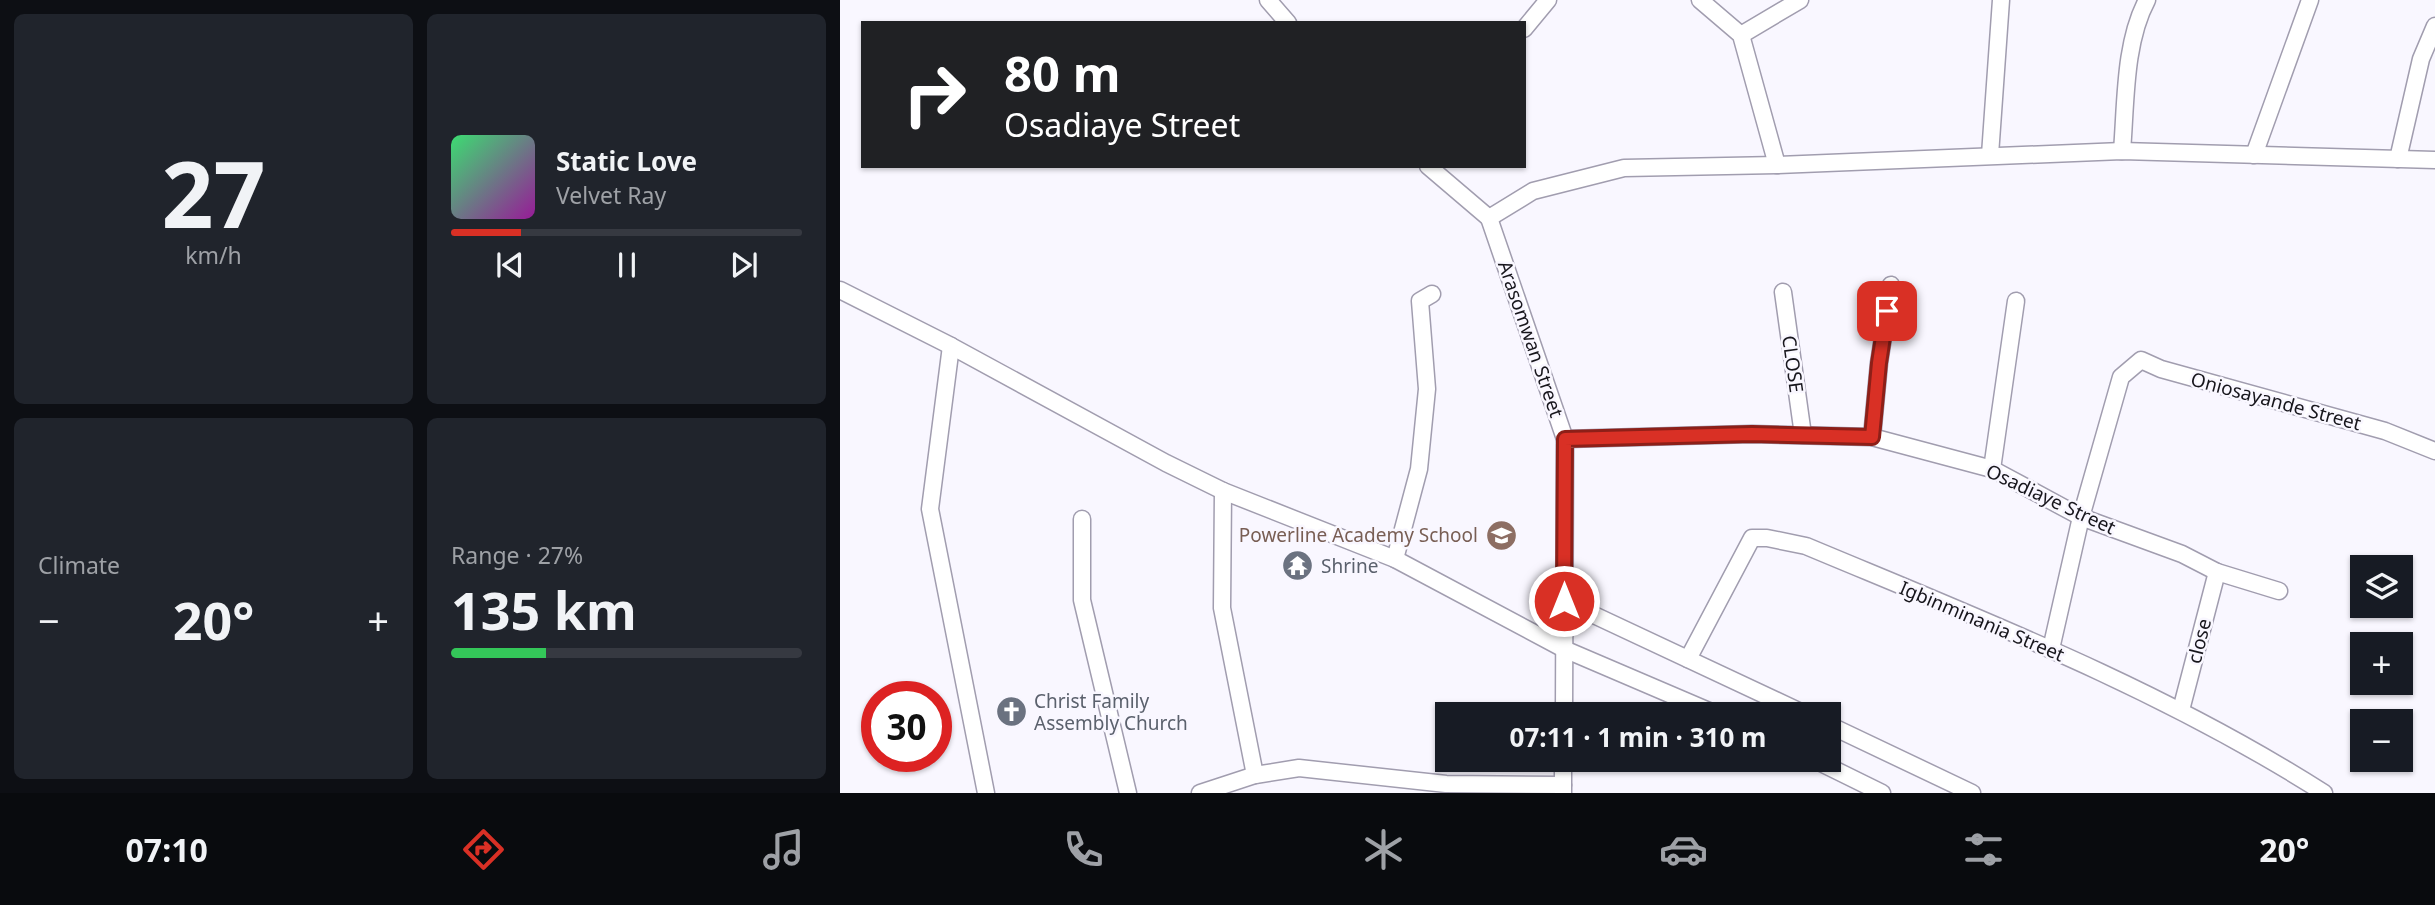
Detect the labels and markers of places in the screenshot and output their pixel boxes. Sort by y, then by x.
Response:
pin [1857,281,1917,341]
school or university icon: Powerline Academy School [1484,518,1518,552]
place label: Powerline Academy School [1239,522,1478,548]
temple icon: Shrine [1281,549,1315,583]
place label: Shrine [1321,553,1378,579]
place label: Christ Family Assembly Church [1034,688,1188,736]
church icon: Christ Family Assembly Church [994,695,1028,729]

